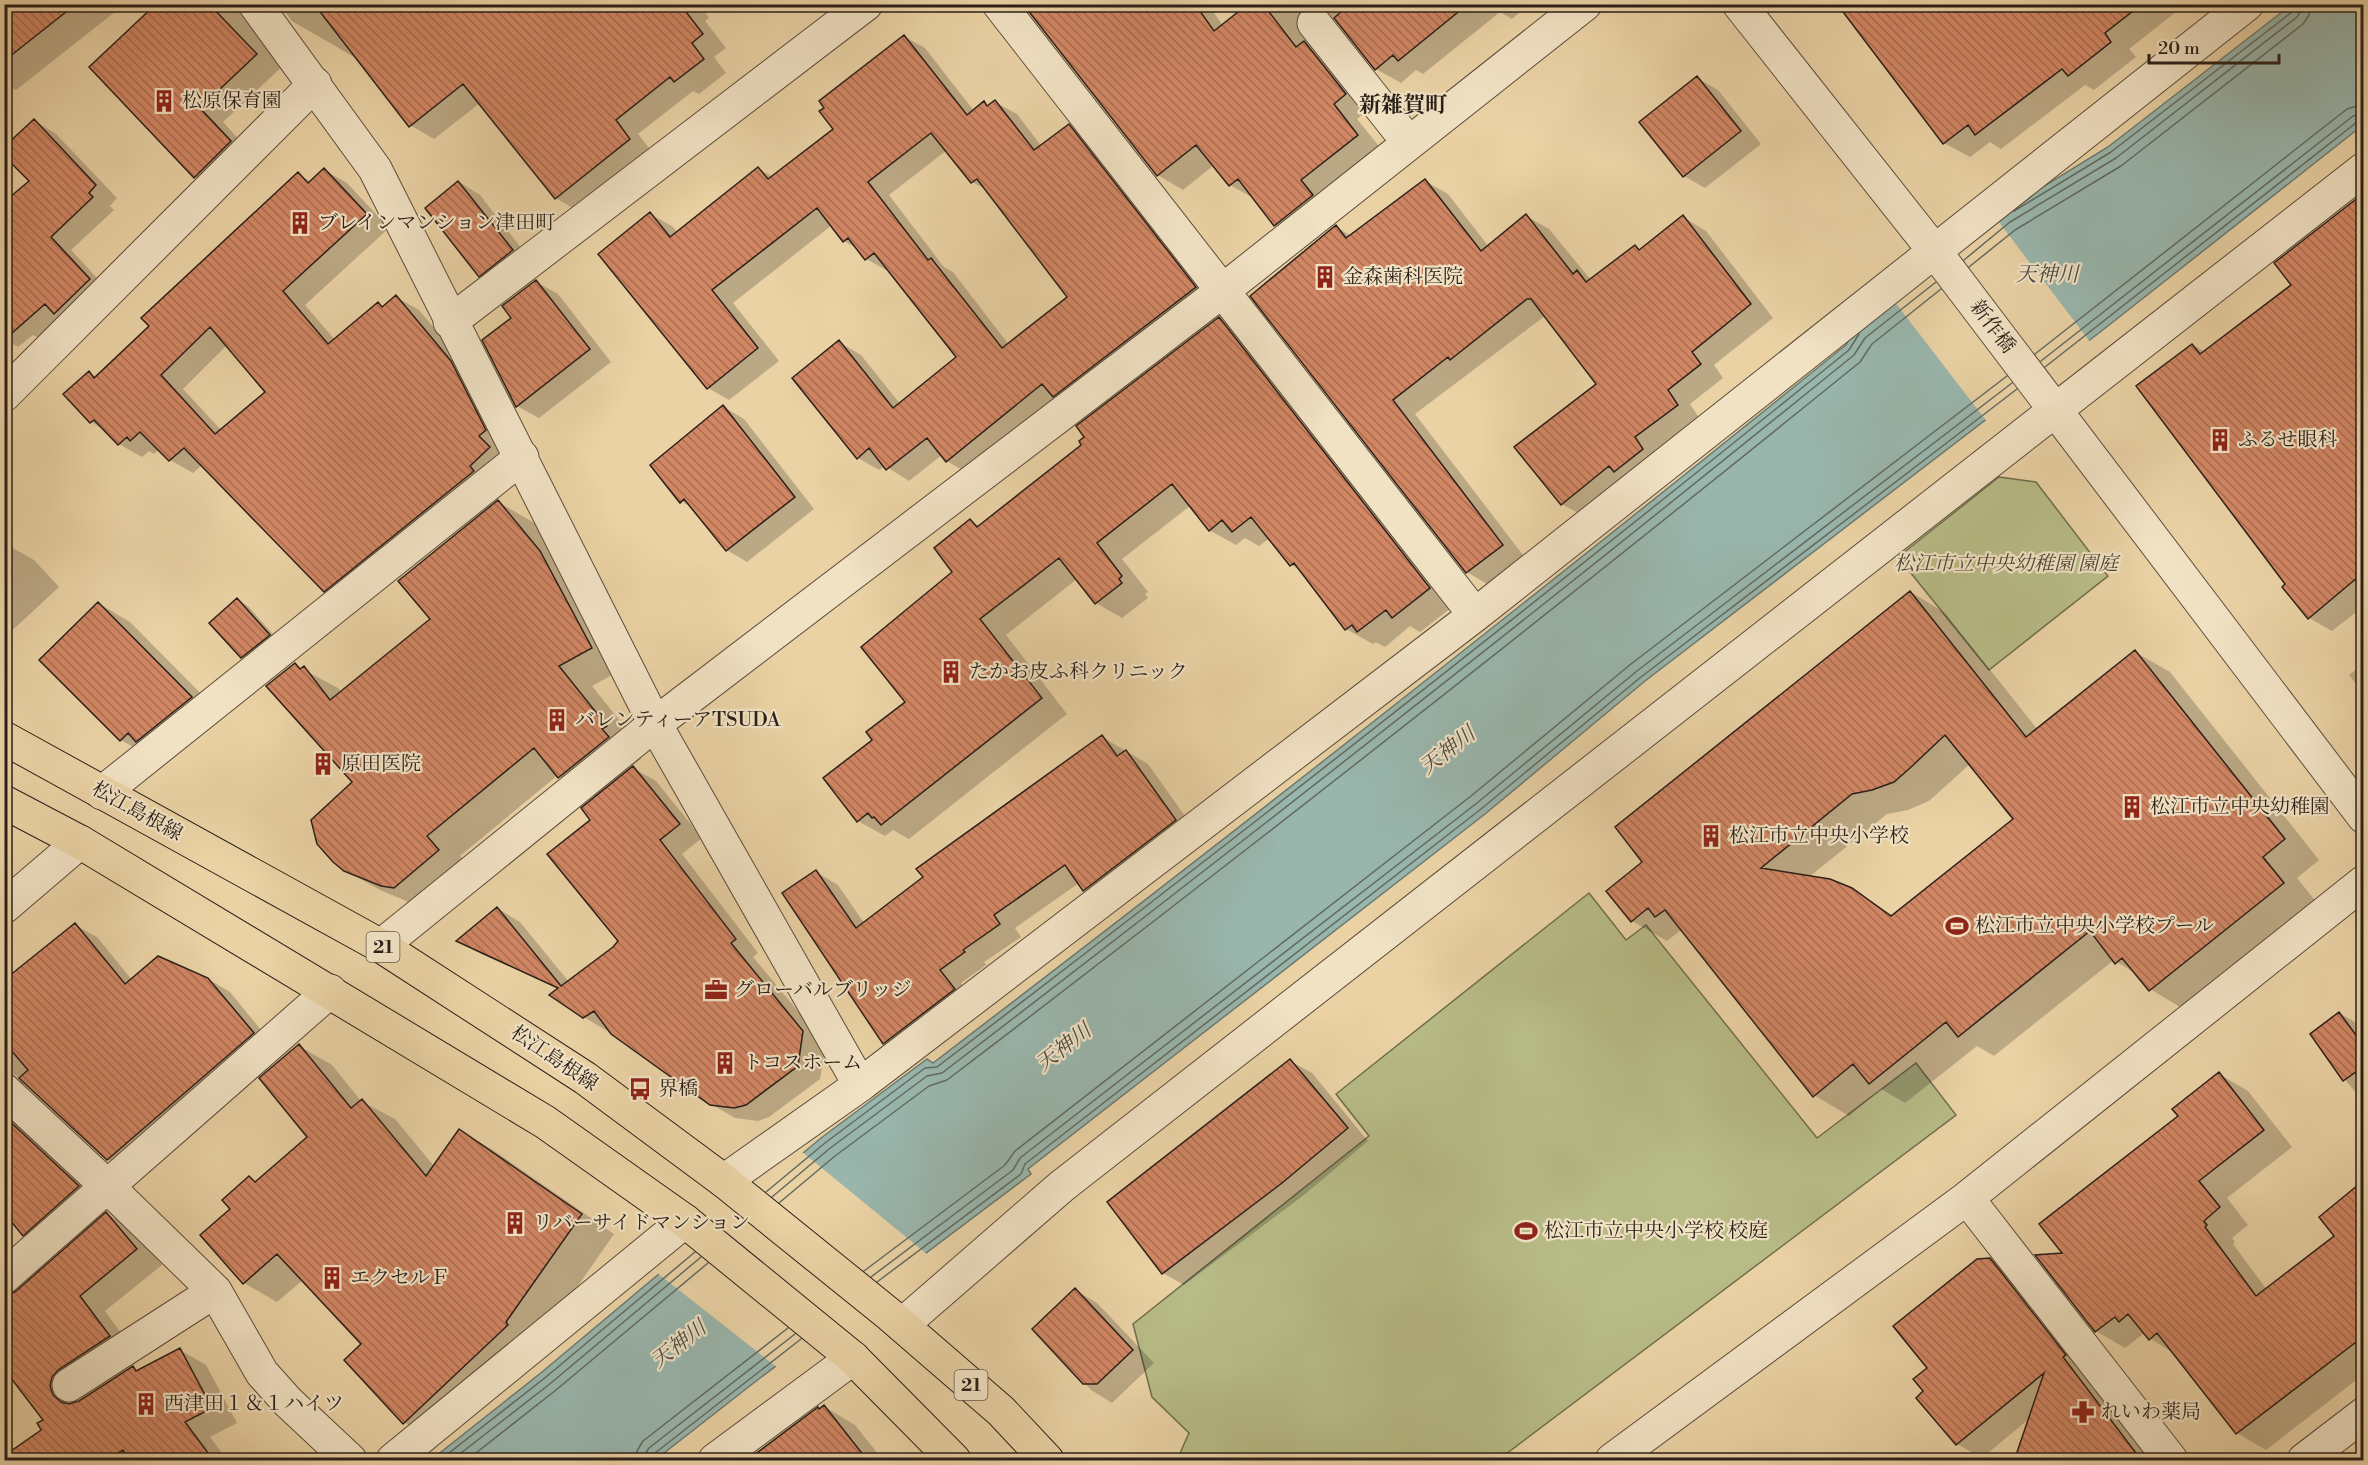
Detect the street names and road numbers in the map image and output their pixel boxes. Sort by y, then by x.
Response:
street label: 新作橋 [1964,296,2020,358]
street label: 松江島根線 [87,777,187,847]
road number: 21 [366,932,400,962]
street label: 松江島根線 [506,1021,602,1097]
road number: 21 [954,1370,988,1400]

